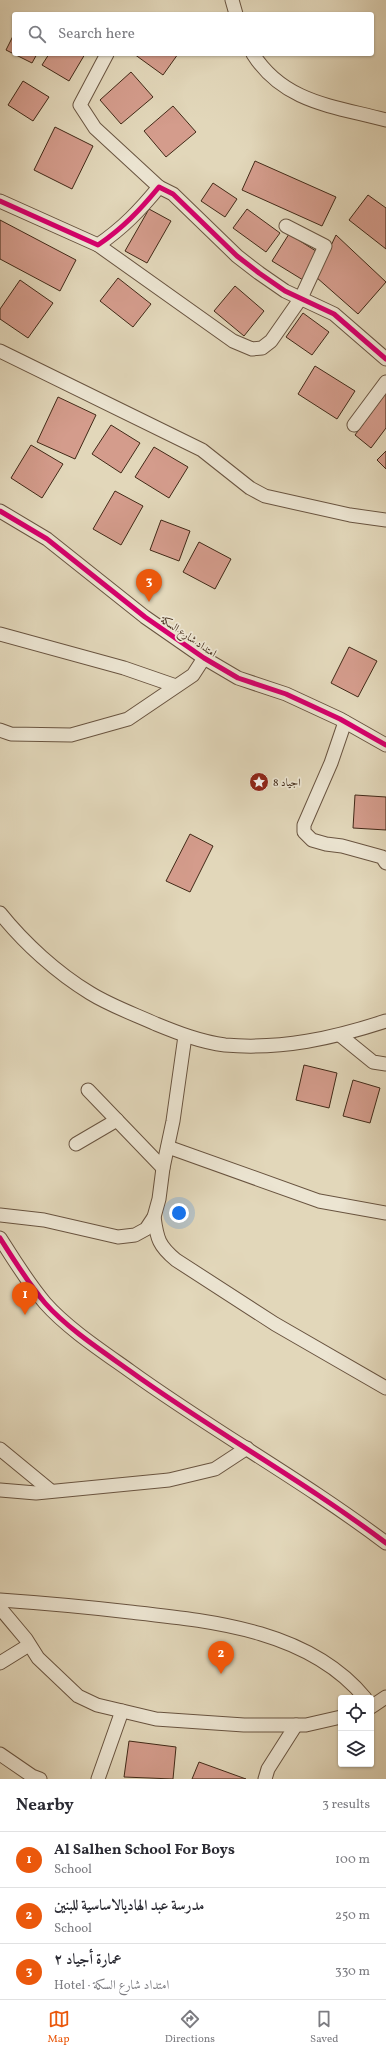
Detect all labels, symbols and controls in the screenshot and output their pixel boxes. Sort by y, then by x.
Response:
search box [12,12,374,56]
icon: search [26,23,48,45]
text: Search here [58,24,135,45]
pin: 3 [136,569,162,602]
street label: امتداد شارع السكة [156,612,219,662]
place icon: اجياد 8 [248,771,270,793]
place label: اجياد 8 [273,776,301,791]
your location [169,1203,189,1223]
pin: 1 [12,1282,38,1315]
pin: 2 [208,1641,234,1674]
map controls [338,1695,374,1767]
button: locate [338,1695,374,1731]
button: layers [338,1731,374,1767]
text: Nearby [16,1794,74,1817]
text: 3 results [322,1796,370,1814]
text: Al Salhen School For Boys [54,1840,235,1861]
text: 1 [26,1851,32,1869]
text: 100 m [335,1851,370,1869]
text: School [54,1861,92,1879]
text: مدرسة عبد الهاديالاساسية للبنين [54,1896,204,1917]
text: 2 [26,1907,32,1925]
text: 250 m [335,1907,370,1925]
text: School [54,1920,92,1938]
text: عمارة أجياد ٢ [54,1950,122,1971]
text: 3 [26,1963,32,1981]
text: 330 m [335,1963,370,1981]
text: Hotel · امتداد شارع السكة [54,1977,169,1995]
tab: Map [48,2008,70,2047]
tab: Directions [165,2008,215,2047]
tab: Saved [310,2008,338,2047]

